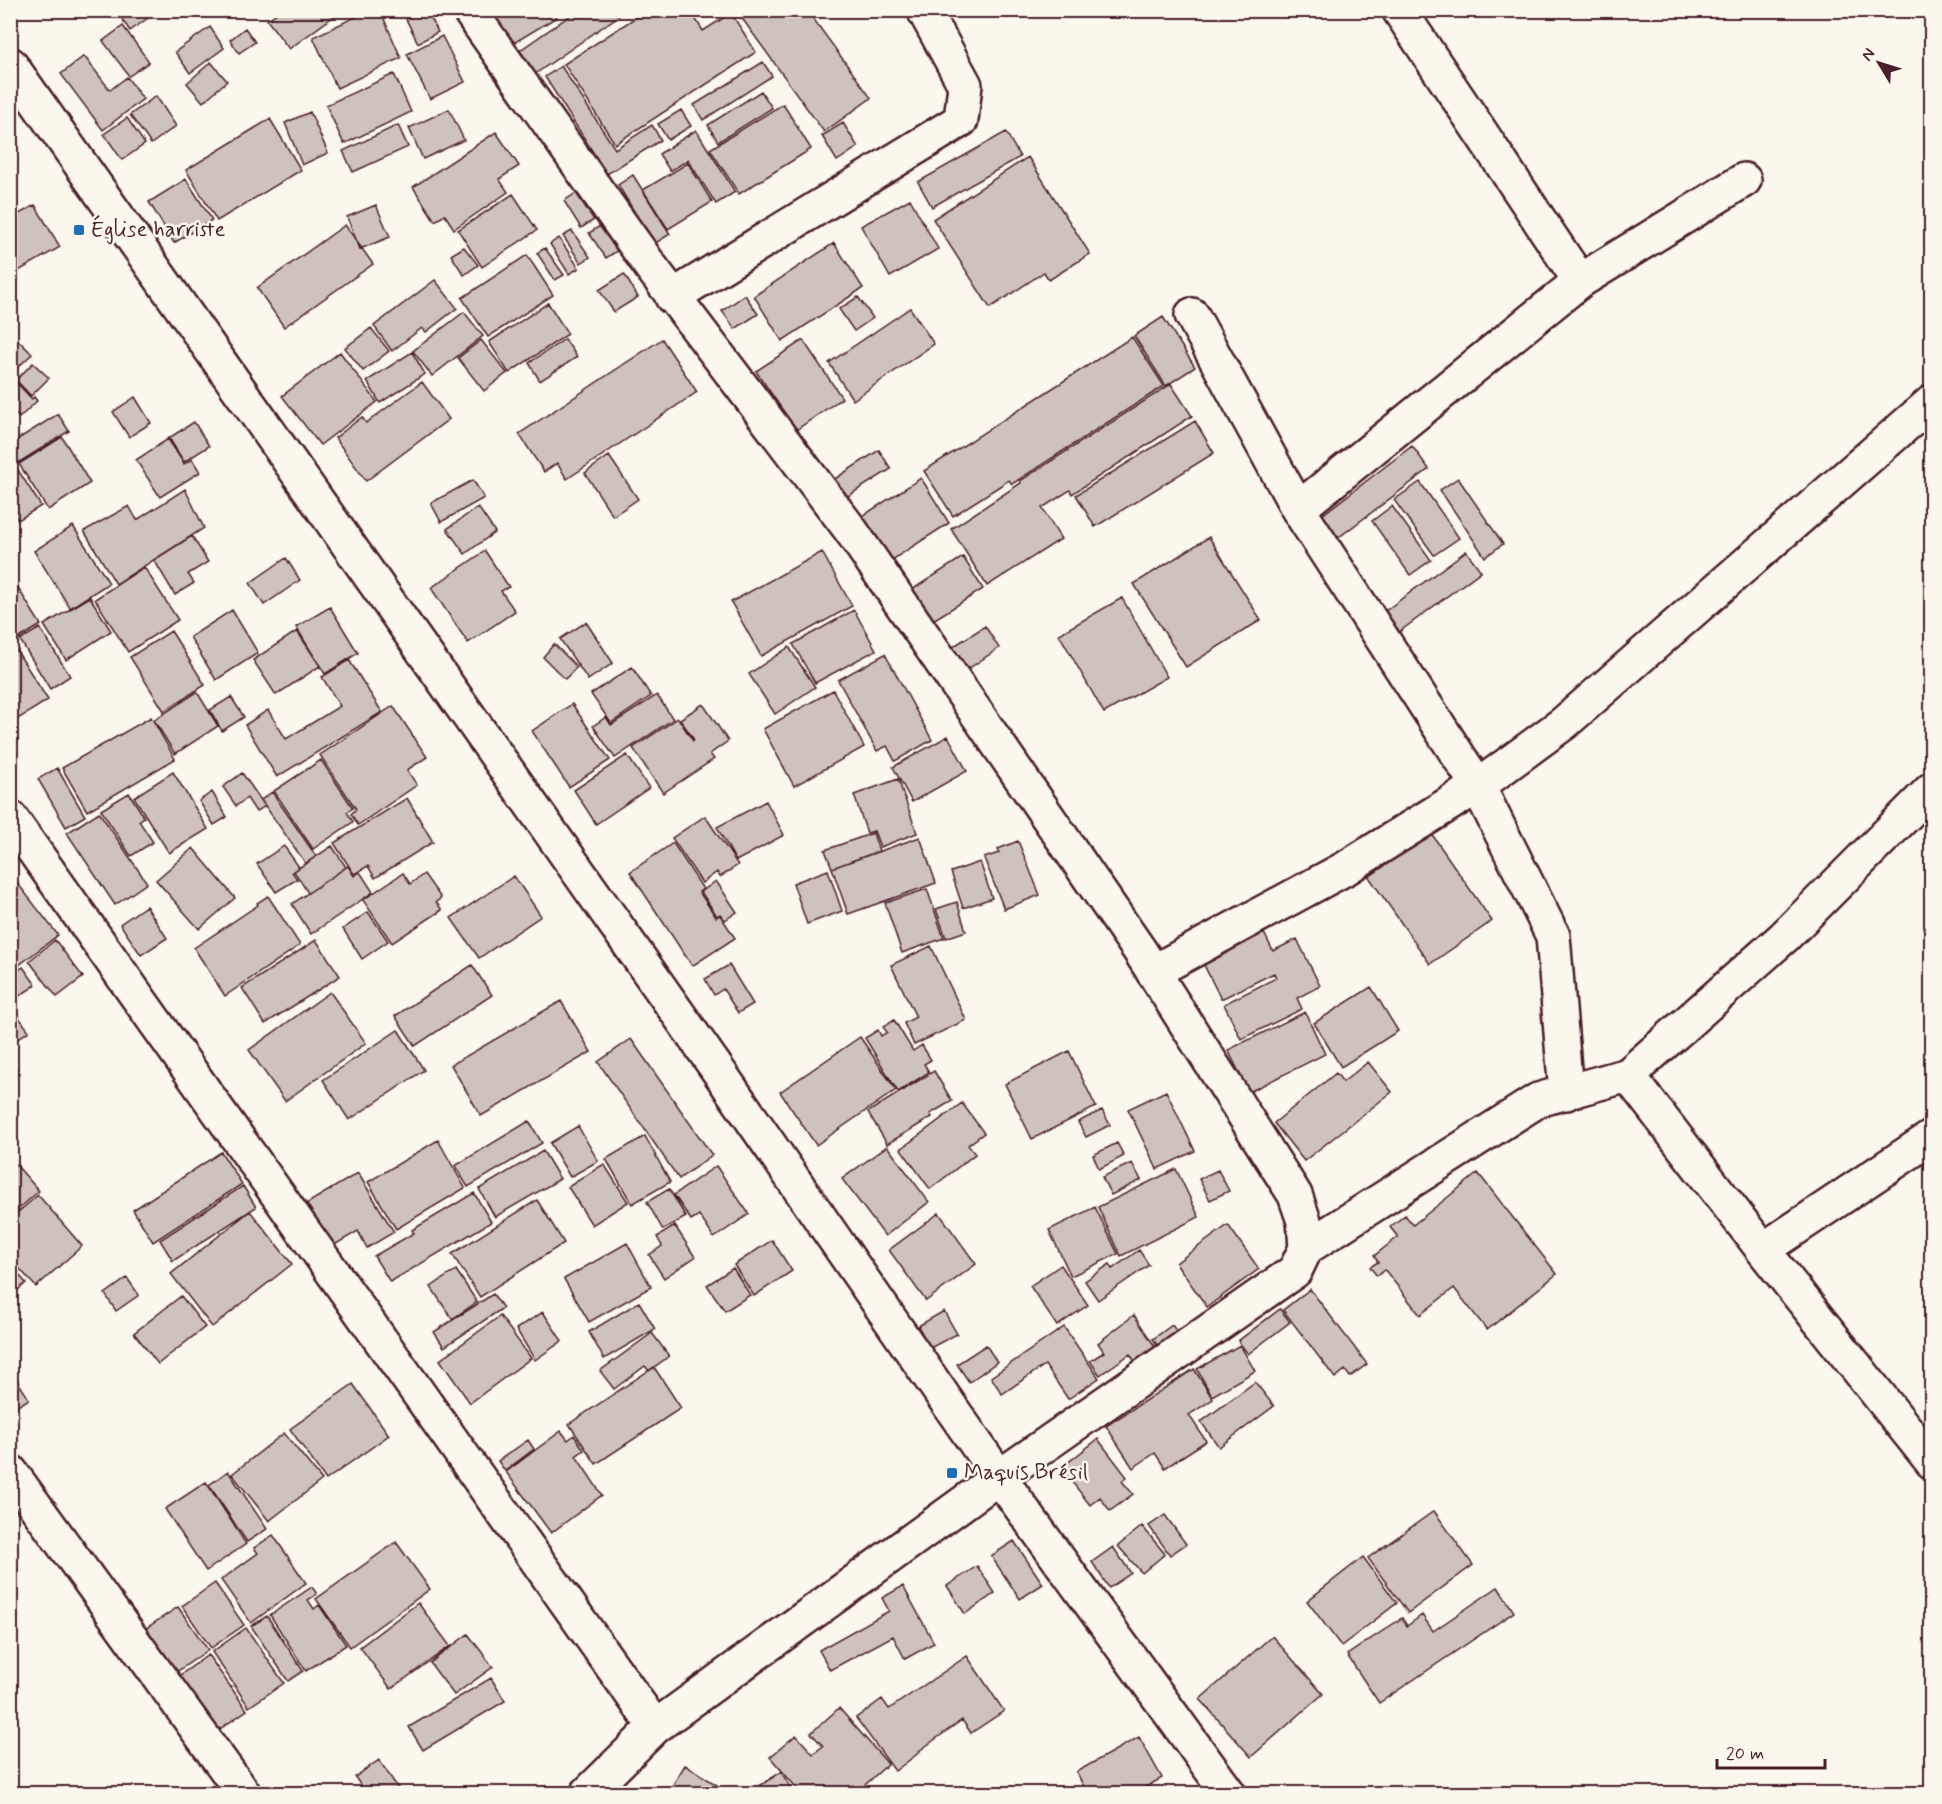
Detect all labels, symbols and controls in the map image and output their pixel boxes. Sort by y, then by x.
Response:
north arrow [1849,33,1909,93]
text: N [1857,44,1880,65]
place label: Église harriste [91,215,226,245]
marker: Église harriste [72,223,86,237]
place label: Maquis Brésil [964,1459,1088,1487]
marker: Maquis Brésil [945,1466,959,1480]
scale bar [1717,1732,1825,1770]
text: 20 m [1726,1742,1764,1766]

